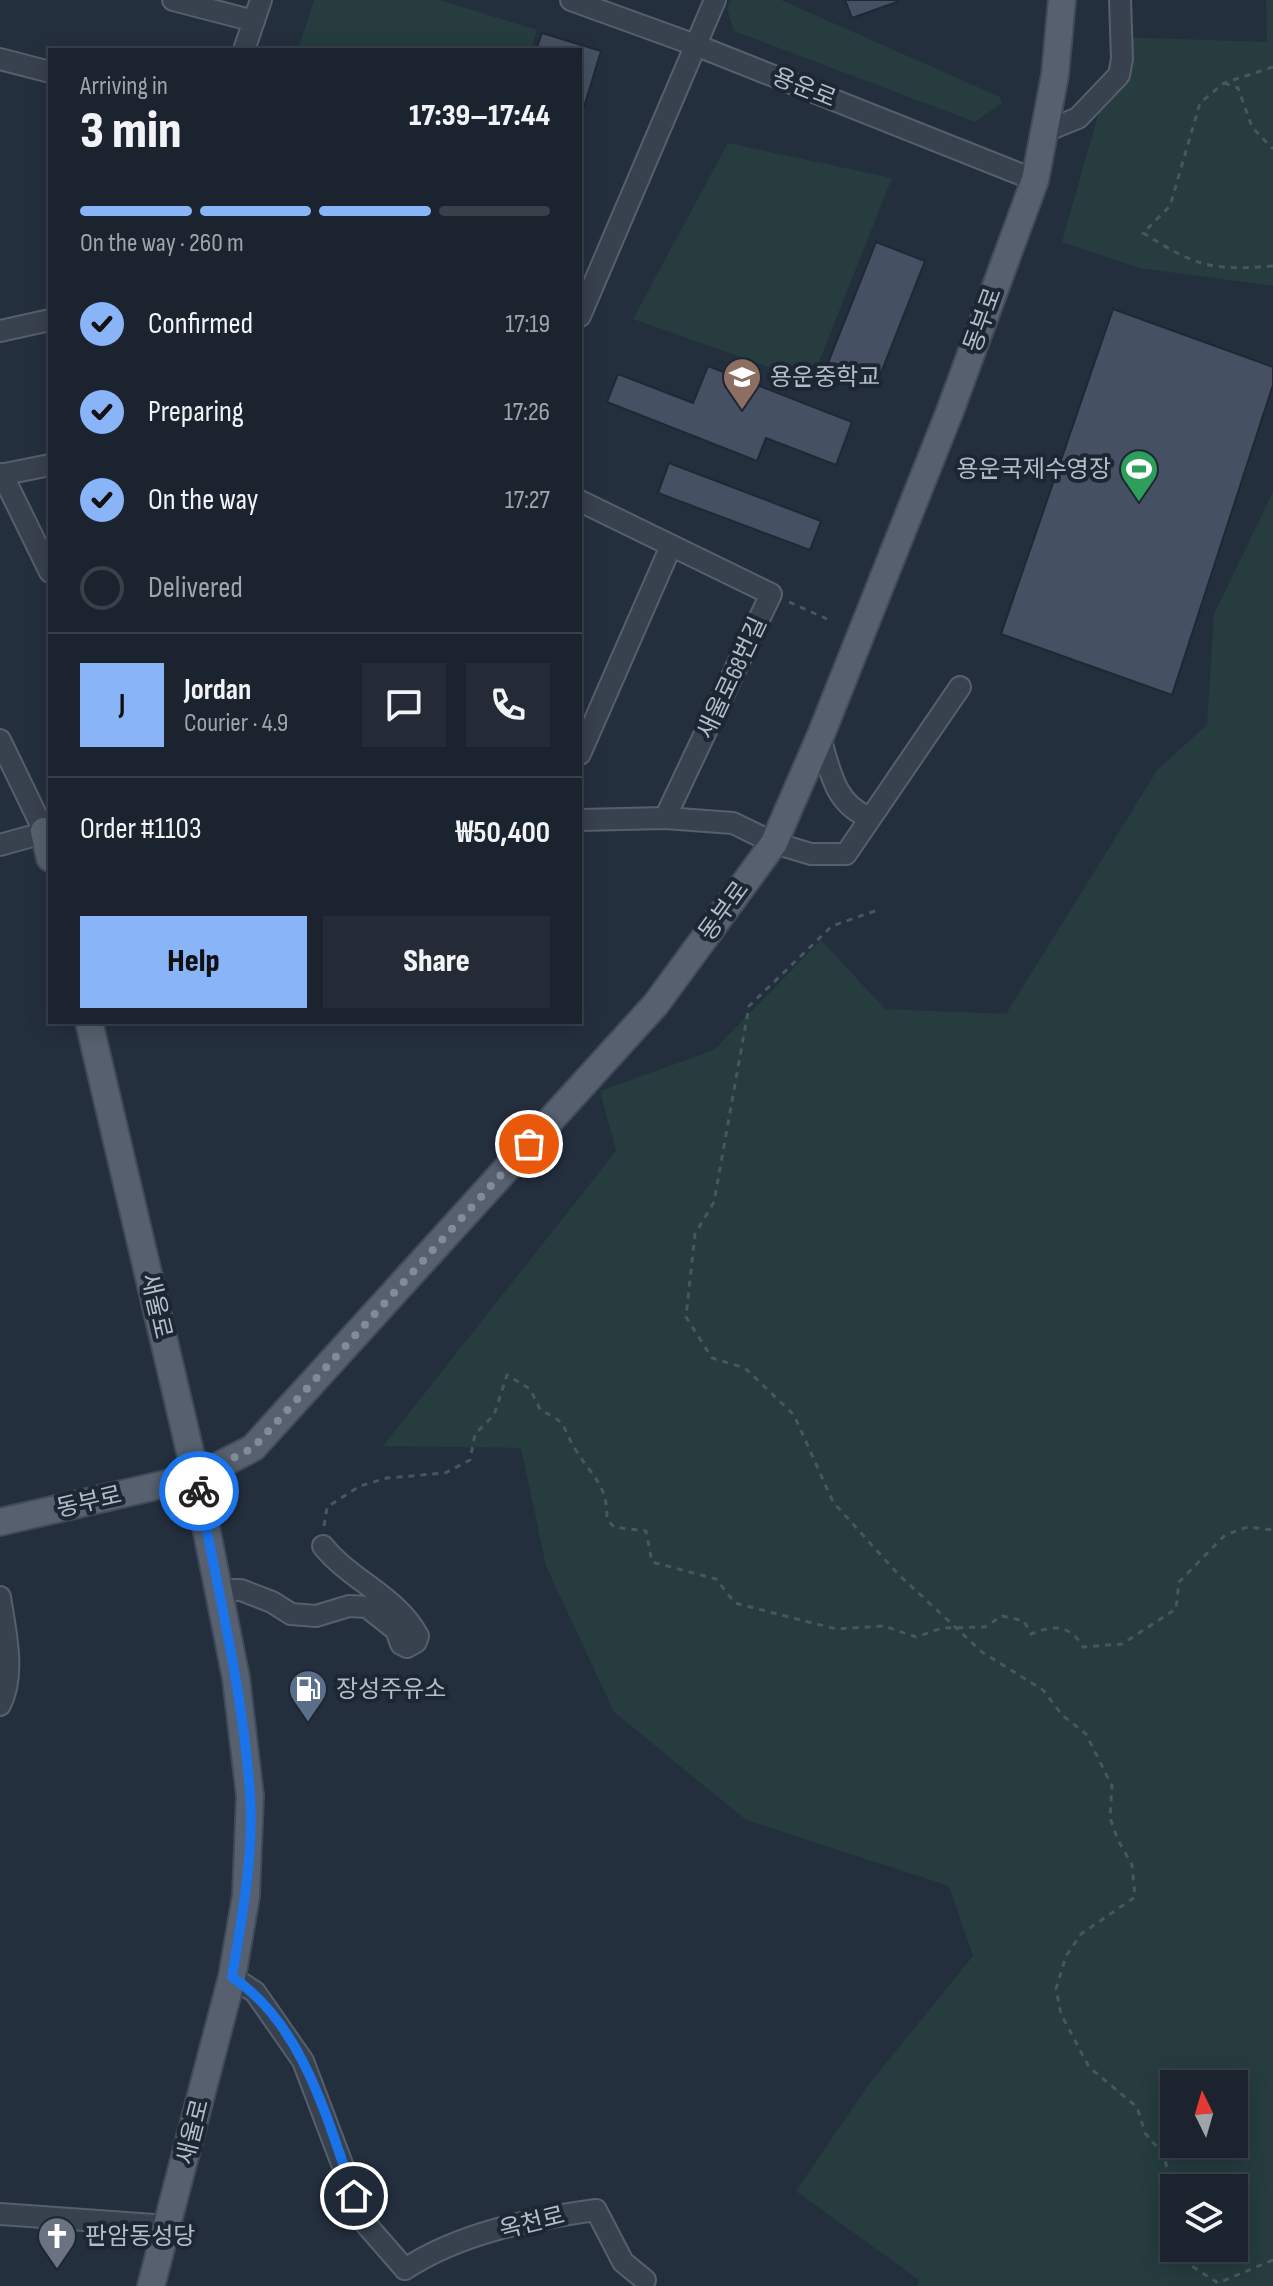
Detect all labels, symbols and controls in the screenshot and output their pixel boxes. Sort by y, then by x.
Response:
street label: 용운로 [768,62,840,114]
text: Arriving in [80,71,168,102]
text: 17:39–17:44 [409,98,550,134]
text: 3 min [80,100,182,163]
text: On the way · 260 m [80,228,244,259]
street label: 동부로 [958,284,1008,356]
icon: check [80,302,124,346]
text: Confirmed [148,306,253,342]
text: 17:19 [505,309,550,340]
school or university icon: 용운중학교 [721,356,763,411]
place label: 용운중학교 [770,363,880,392]
icon: check [80,390,124,434]
text: Preparing [148,394,244,430]
text: 17:26 [504,397,550,428]
sports icon: 용운국제수영장 [1118,448,1160,503]
place label: 용운국제수영장 [956,455,1111,484]
icon: check [80,478,124,522]
text: On the way [148,482,258,518]
text: 17:27 [505,485,550,516]
text: Delivered [148,570,243,606]
street label: 새울로68번길 [691,612,773,744]
button: chat [362,663,446,747]
button: phone [466,663,550,747]
text: Jordan [184,672,251,708]
text: J [119,687,125,723]
text: Courier · 4.9 [184,708,288,739]
text: Order #1103 [80,811,201,847]
text: ₩50,400 [456,815,550,851]
street label: 동부로 [693,876,755,946]
button: Help [80,916,307,1008]
button: Share [323,916,550,1008]
pin [495,1110,563,1178]
icon: bag [507,1122,551,1166]
street label: 새울로 [134,1270,178,1342]
courier [159,1451,239,1531]
icon: bike [177,1469,221,1513]
street label: 동부로 [53,1480,125,1524]
fuel station icon: 장성주유소 [287,1668,329,1723]
place label: 장성주유소 [336,1675,446,1704]
north arrow [1160,2070,1248,2158]
map controls [1160,2070,1248,2262]
street label: 새울로 [171,2096,215,2168]
pin [320,2162,388,2230]
icon: home [332,2174,376,2218]
button: layers [1160,2174,1248,2262]
street label: 옥천로 [496,2201,568,2245]
church icon: 판암동성당 [36,2215,78,2270]
place label: 판암동성당 [85,2222,195,2251]

